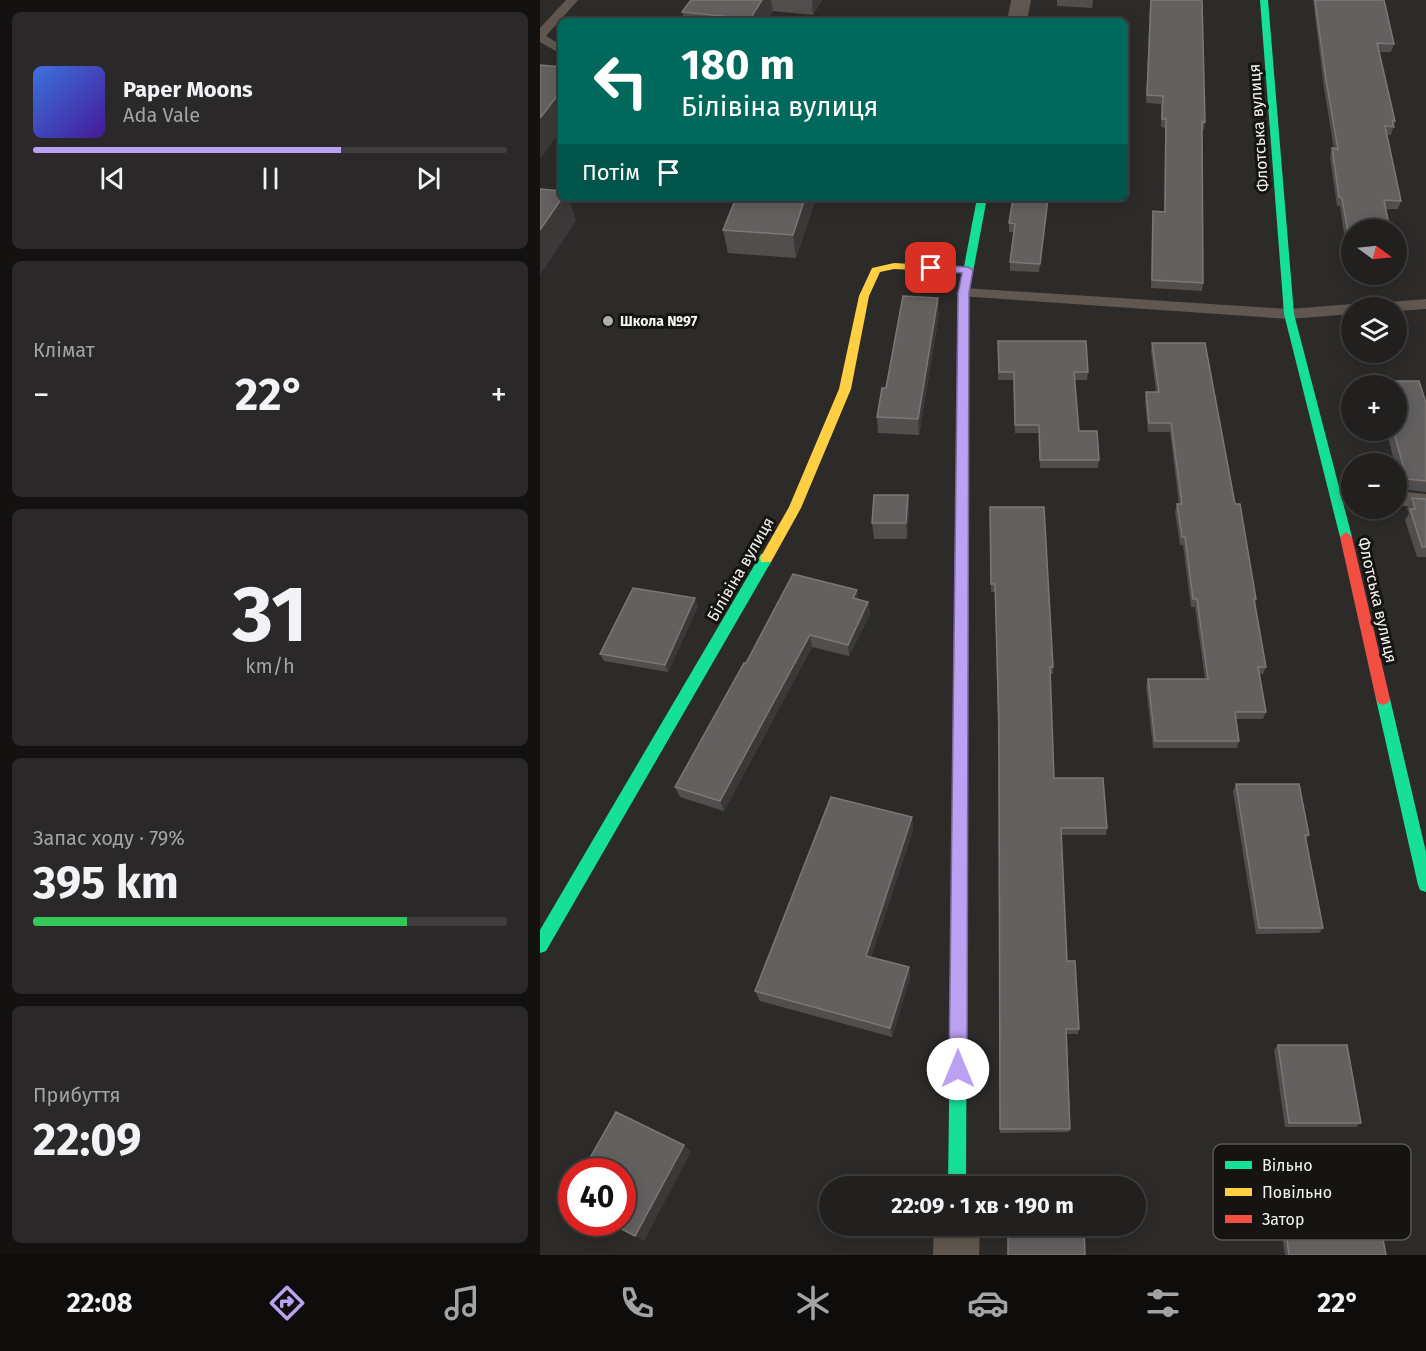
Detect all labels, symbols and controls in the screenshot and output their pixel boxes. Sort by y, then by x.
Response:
text: 180 m [681,40,795,90]
icon: left [582,42,660,120]
street label: Флотська вулиця [1245,63,1272,193]
text: Paper Moons [123,76,253,103]
text: Білівіна вулиця [681,91,878,123]
text: Ada Vale [123,103,200,127]
icon: arrive [652,156,685,189]
text: Потім [582,159,640,186]
icon: previous [96,162,129,195]
icon: pause [254,162,287,195]
icon: next [412,162,445,195]
north arrow [1341,219,1407,285]
map controls [1341,219,1407,519]
pin [905,242,956,293]
icon: arrive [914,251,947,284]
button: layers [1341,297,1407,363]
place label: Школа №97 [620,313,698,330]
marker: Школа №97 [601,314,615,328]
text: Клімат [33,338,95,362]
text: 22° [235,368,305,422]
text: − [33,375,50,415]
text: + [491,375,507,415]
button: + [1341,375,1407,441]
button: − [1341,453,1407,519]
street label: Білівіна вулиця [703,514,778,625]
street label: Флотська вулиця [1354,535,1401,665]
text: 31 [232,568,308,662]
text: km/h [245,654,295,678]
text: Запас ходу · 79% [33,826,185,850]
text: 395 km [33,856,179,910]
position arrow [926,1037,990,1101]
text: Прибуття [33,1083,121,1107]
text: 22:09 [33,1113,141,1167]
legend [1213,1144,1411,1240]
text: Вільно [1262,1156,1313,1175]
speed limit sign: 40 [558,1158,636,1236]
text: Повільно [1262,1183,1332,1202]
text: 22:09 · 1 хв · 190 m [891,1192,1074,1219]
text: Затор [1262,1210,1304,1229]
icon: directions [266,1282,308,1324]
icon: music [441,1282,483,1324]
icon: phone [616,1282,658,1324]
icon: climate [792,1282,834,1324]
icon: car [967,1282,1009,1324]
icon: filters [1142,1282,1184,1324]
text: 22:08 [67,1287,133,1319]
text: 22° [1317,1287,1359,1319]

